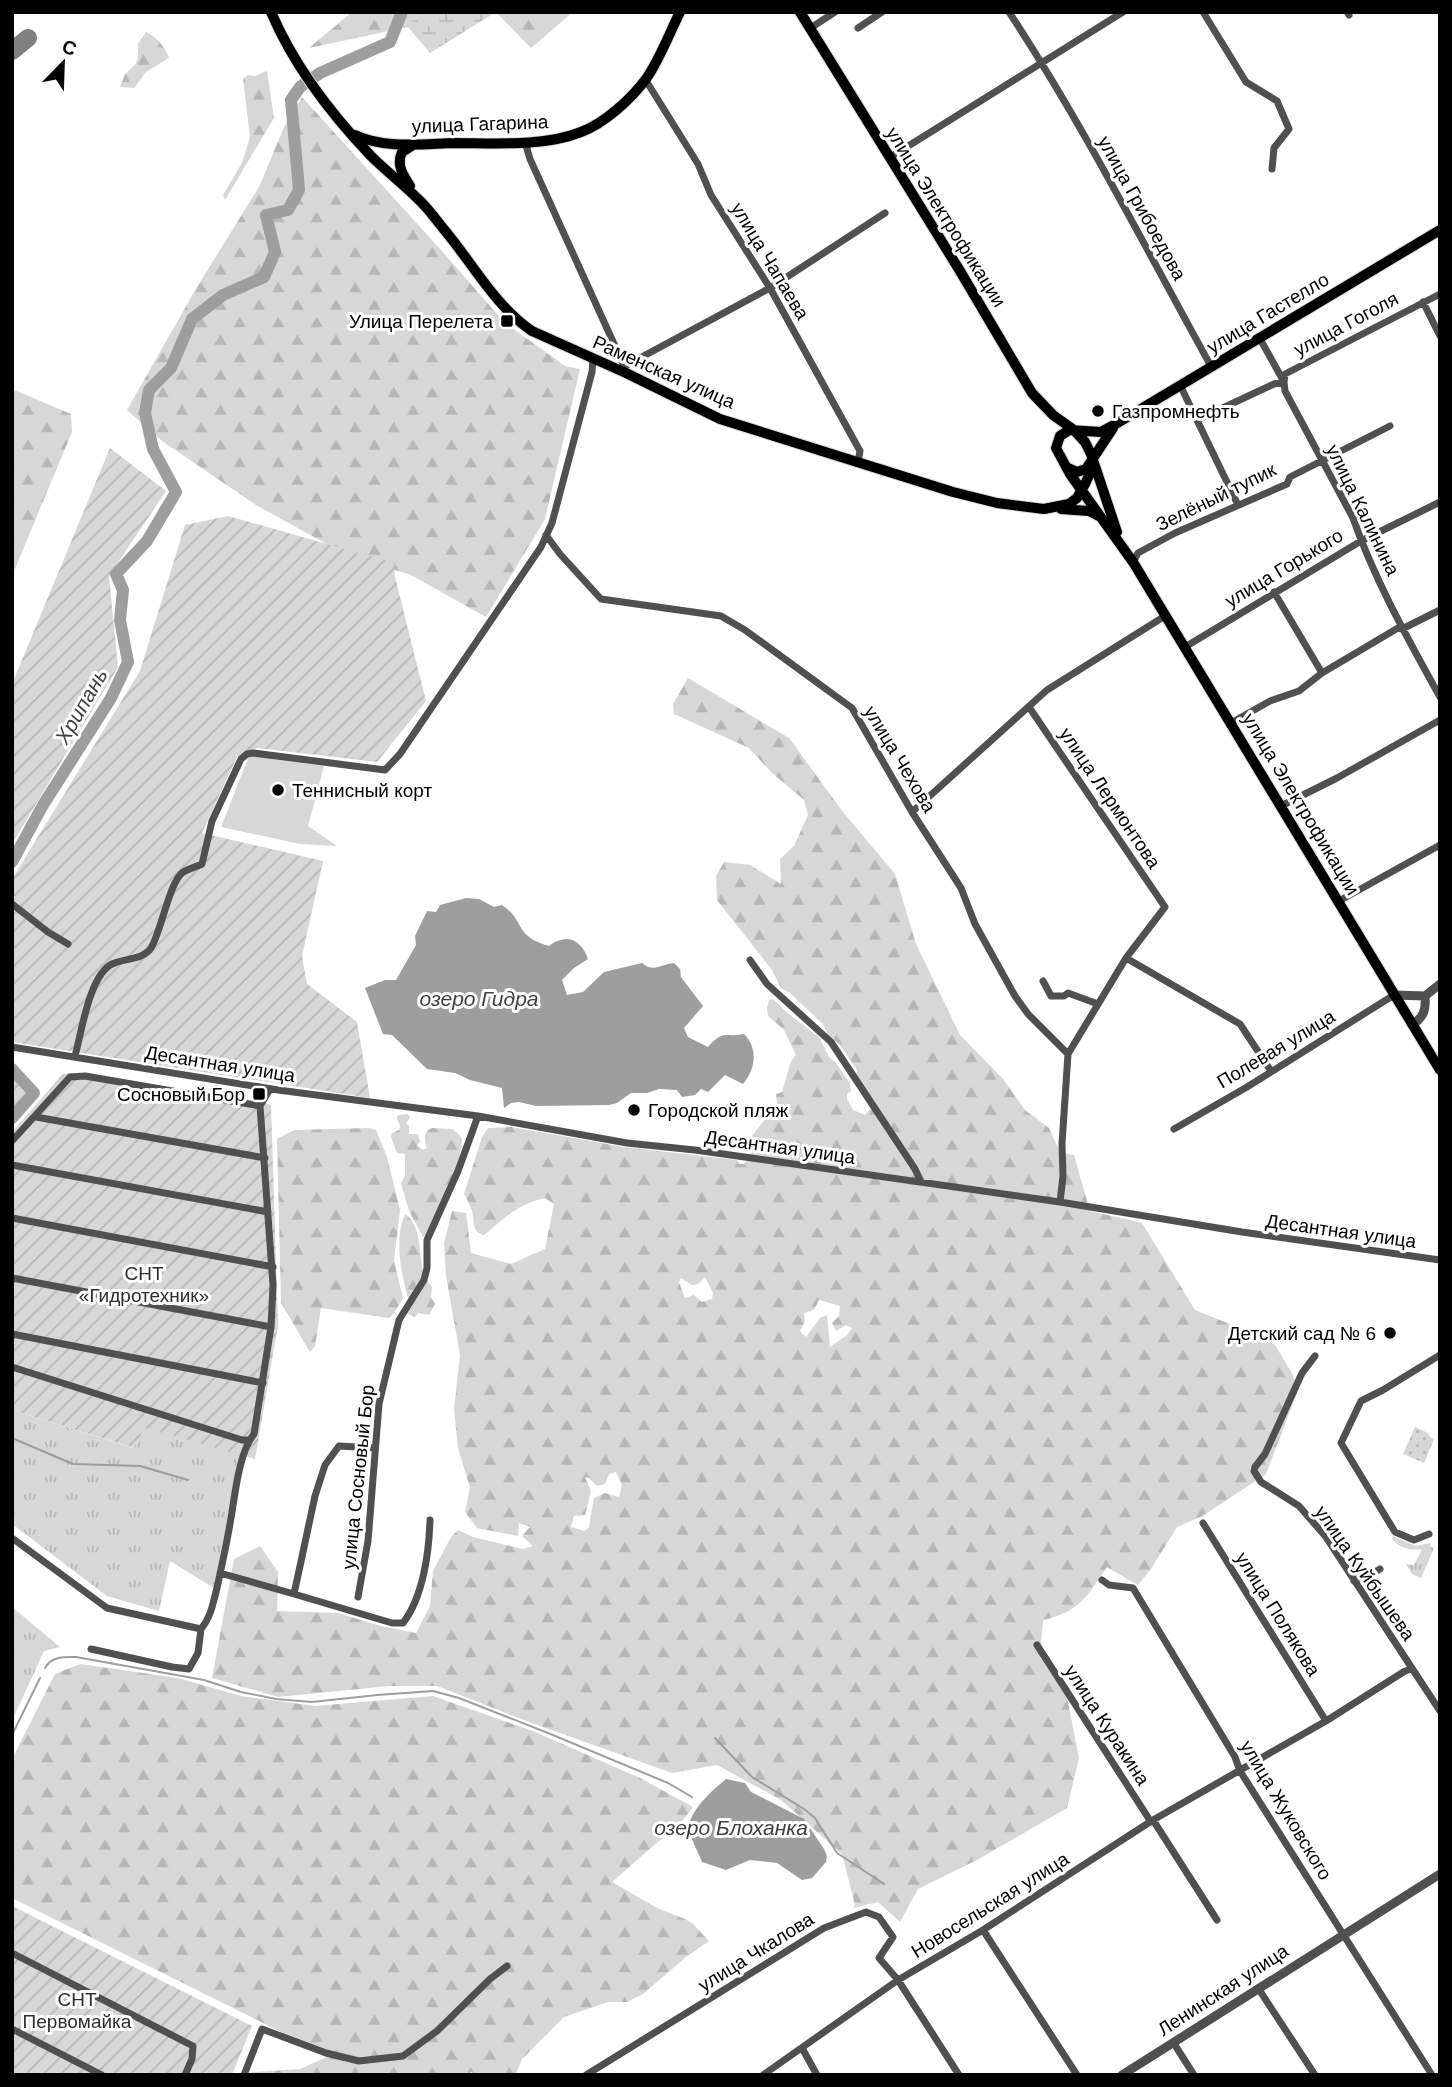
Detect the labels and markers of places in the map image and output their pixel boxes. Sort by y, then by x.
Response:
place label: Улица Перелета [349,311,493,332]
marker: Улица Перелета [499,313,515,329]
place label: Газпромнефть [1112,401,1240,422]
marker: Газпромнефть [1090,403,1106,419]
place label: Теннисный корт [292,780,432,801]
marker: Теннисный корт [270,782,286,798]
place label: Сосновый Бор [117,1084,245,1105]
marker: Сосновый Бор [251,1086,267,1102]
place label: Городской пляж [648,1100,789,1121]
marker: Городской пляж [626,1102,642,1118]
place label: Детский сад № 6 [1228,1323,1376,1344]
marker: Детский сад № 6 [1382,1325,1398,1341]

